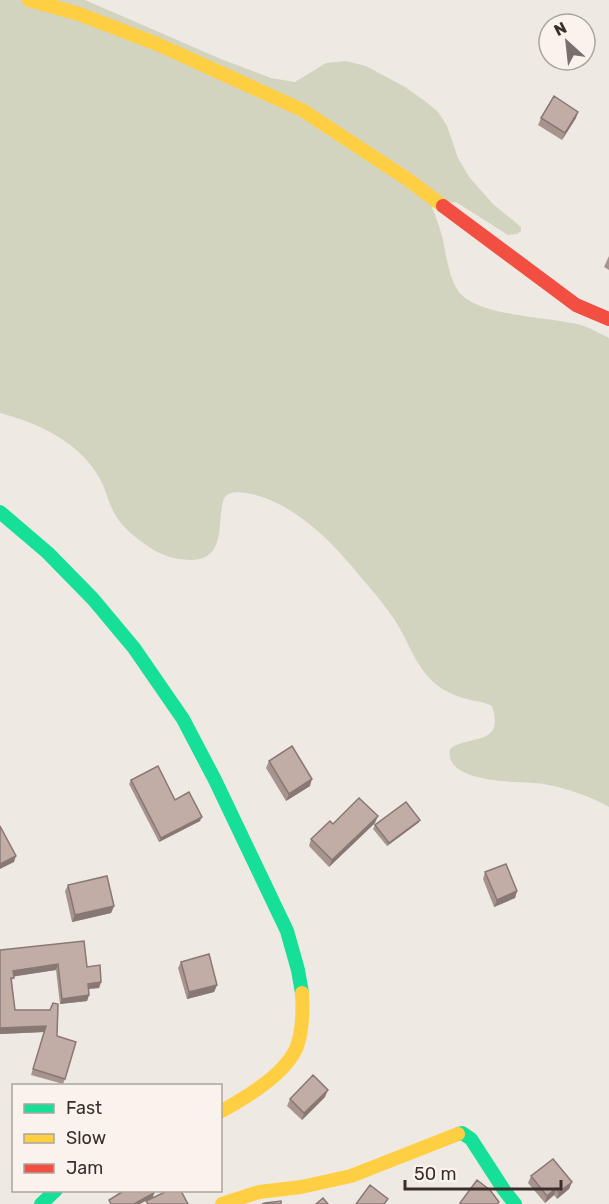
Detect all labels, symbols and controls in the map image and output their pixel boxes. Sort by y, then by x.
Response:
north arrow [537,12,597,72]
text: N [551,18,570,40]
legend [12,1084,222,1192]
text: Fast [66,1097,102,1119]
text: Slow [66,1127,106,1149]
scale bar [405,1153,561,1191]
text: Jam [66,1157,103,1179]
text: 50 m [414,1163,457,1185]

